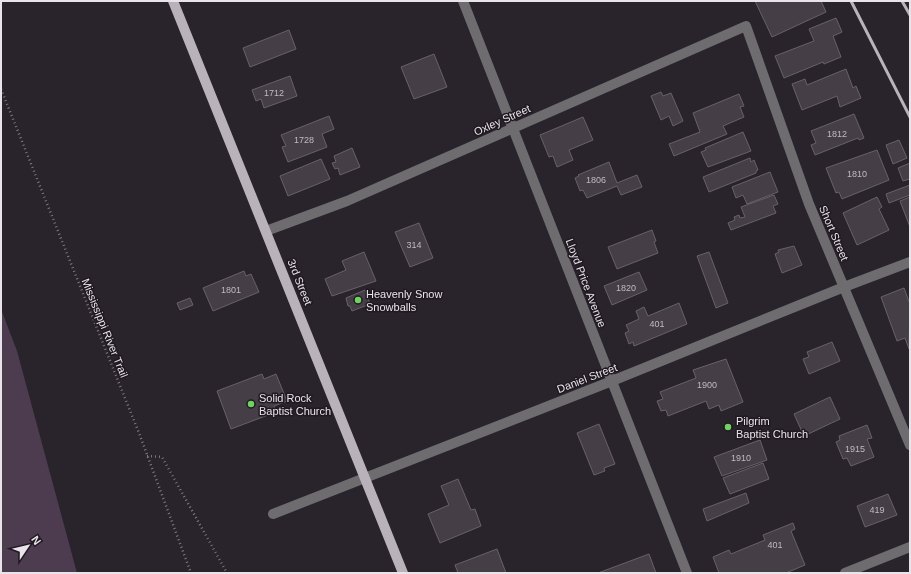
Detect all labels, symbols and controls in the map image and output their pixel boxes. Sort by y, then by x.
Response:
house number: 1712 [264,88,284,98]
street label: Oxley Street [472,102,532,138]
house number: 1812 [827,129,847,139]
house number: 1728 [294,135,314,145]
house number: 1810 [847,169,867,179]
house number: 1806 [586,175,606,185]
street label: Short Street [817,204,851,262]
street label: Lloyd Price Avenue [564,237,608,329]
house number: 314 [406,240,422,250]
street label: 3rd Street [285,257,315,307]
street label: Mississippi River Trail [80,277,130,379]
house number: 1820 [616,283,636,293]
house number: 1801 [221,285,241,295]
place label: Heavenly Snow Snowballs [366,288,442,313]
marker: Heavenly Snow Snowballs [353,295,363,305]
house number: 401 [649,319,665,329]
street label: Daniel Street [555,361,619,395]
house number: 1900 [697,380,717,390]
place label: Solid Rock Baptist Church [259,392,331,417]
marker: Solid Rock Baptist Church [246,399,256,409]
place label: Pilgrim Baptist Church [736,415,808,440]
marker: Pilgrim Baptist Church [723,422,733,432]
house number: 1915 [845,444,865,454]
house number: 1910 [731,453,751,463]
house number: 419 [869,505,885,515]
north arrow [8,526,48,566]
text: N [29,534,43,547]
house number: 401 [767,540,783,550]

